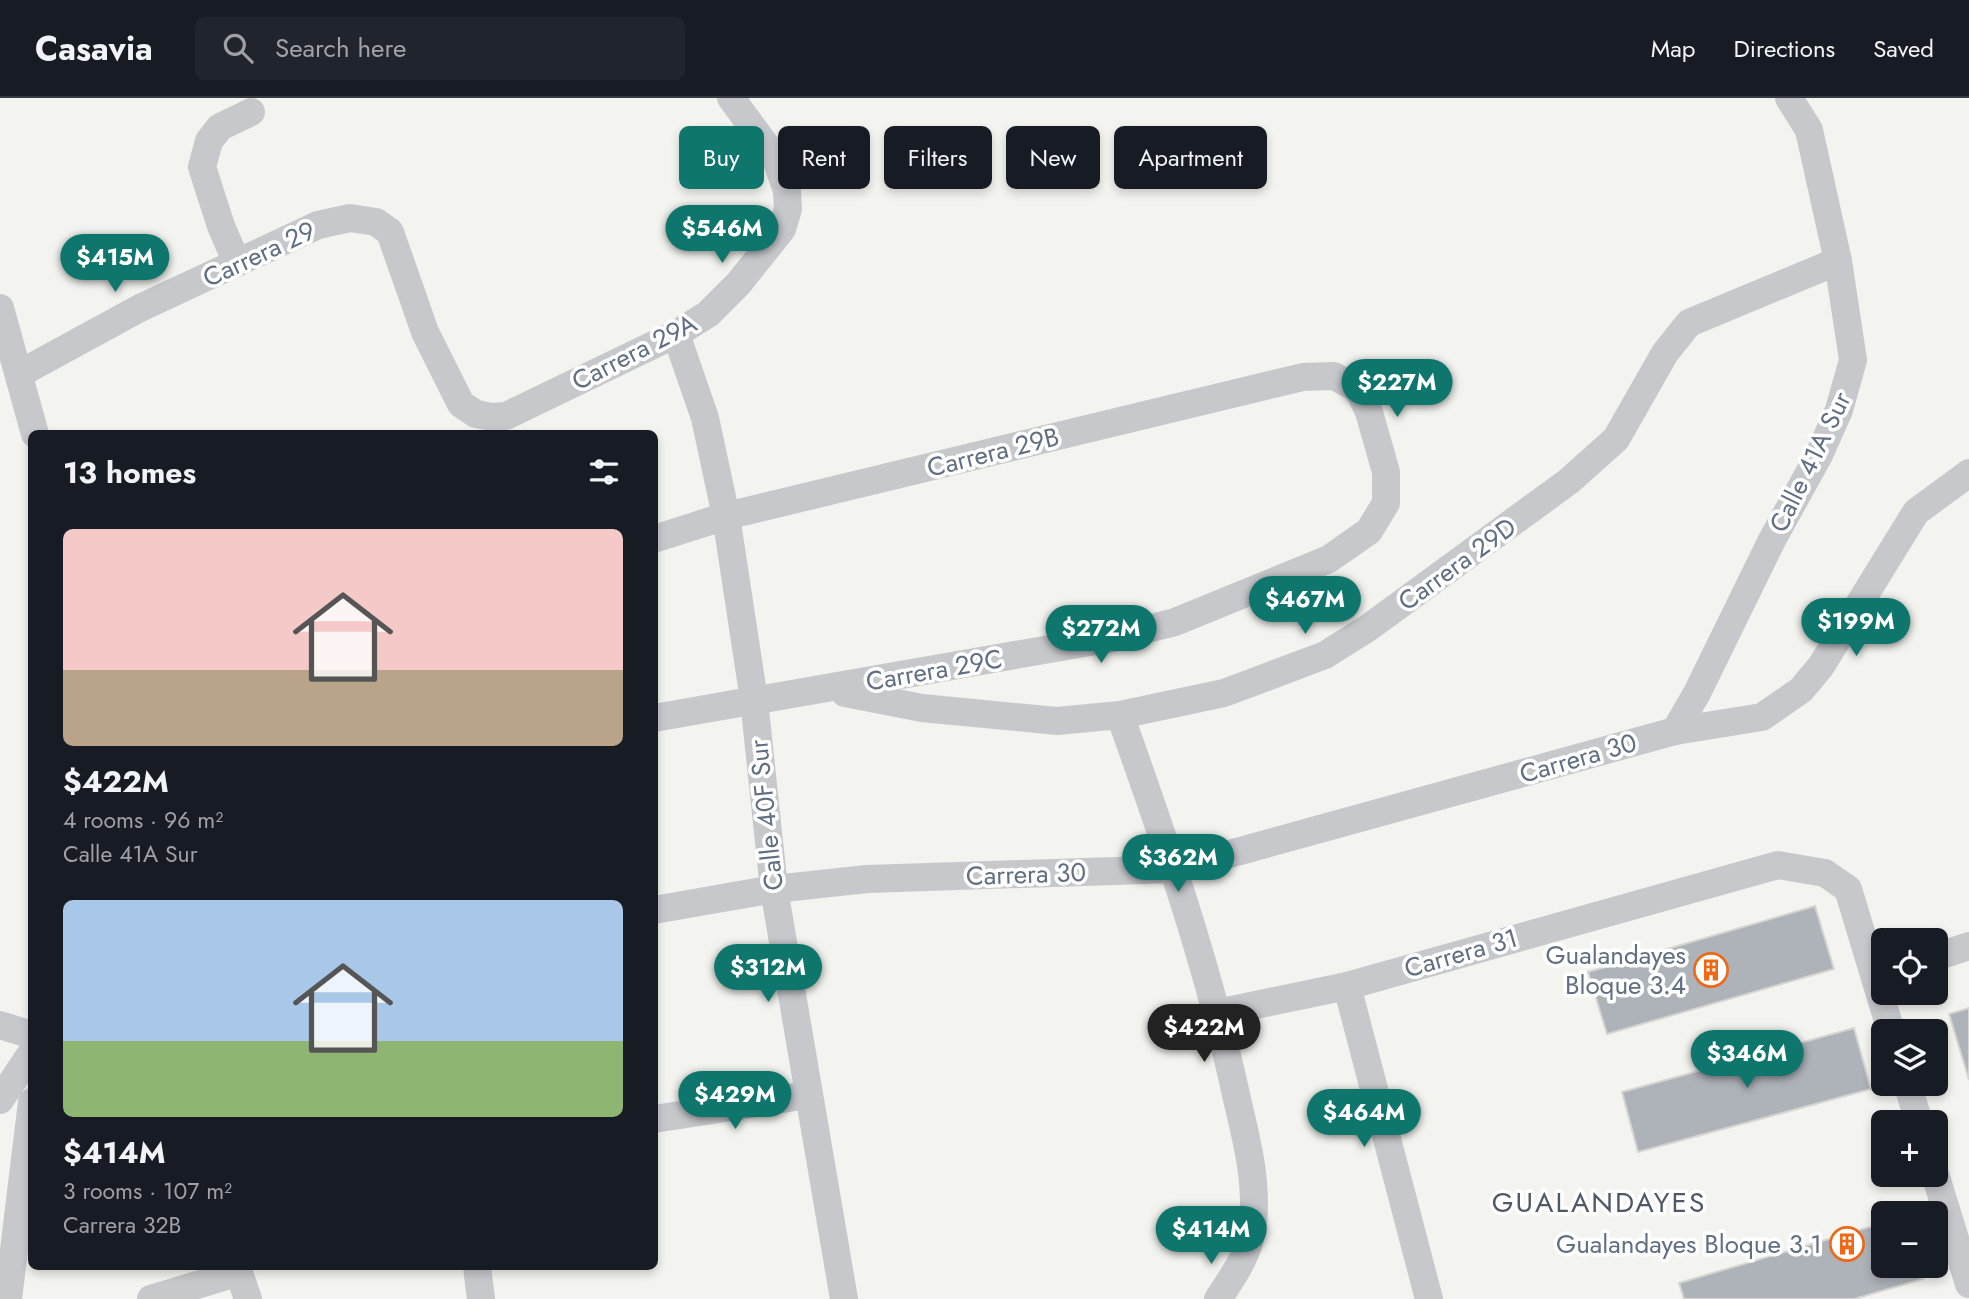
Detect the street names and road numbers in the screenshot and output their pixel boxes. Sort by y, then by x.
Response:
street label: Carrera 29 [197,211,321,297]
street label: Carrera 29A [565,304,704,400]
street label: Calle 41A Sur [1760,385,1860,539]
street label: Carrera 29B [923,417,1063,487]
street label: Carrera 29D [1390,508,1524,620]
street label: Carrera 29C [863,639,1005,701]
street label: Carrera 30 [1515,723,1641,793]
street label: Calle 40F Sur [739,737,793,892]
street label: Carrera 30 [965,853,1087,895]
street label: Carrera 31 [1400,919,1522,987]

